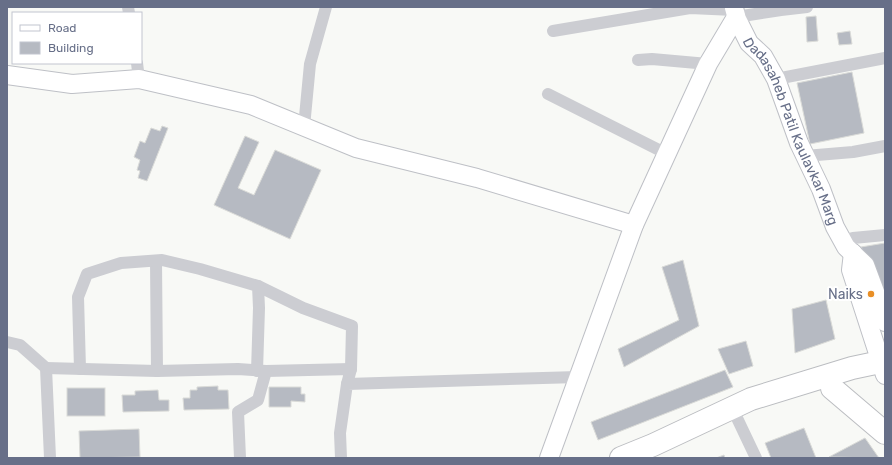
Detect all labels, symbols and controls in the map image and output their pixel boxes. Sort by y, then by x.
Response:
legend [12,12,142,64]
text: Road [48,21,76,35]
street label: Dadasaheb Patil Kaulavkar Marg [739,35,842,228]
text: Building [48,41,94,55]
place label: Naiks [828,286,863,303]
marker: Naiks [866,289,876,299]

